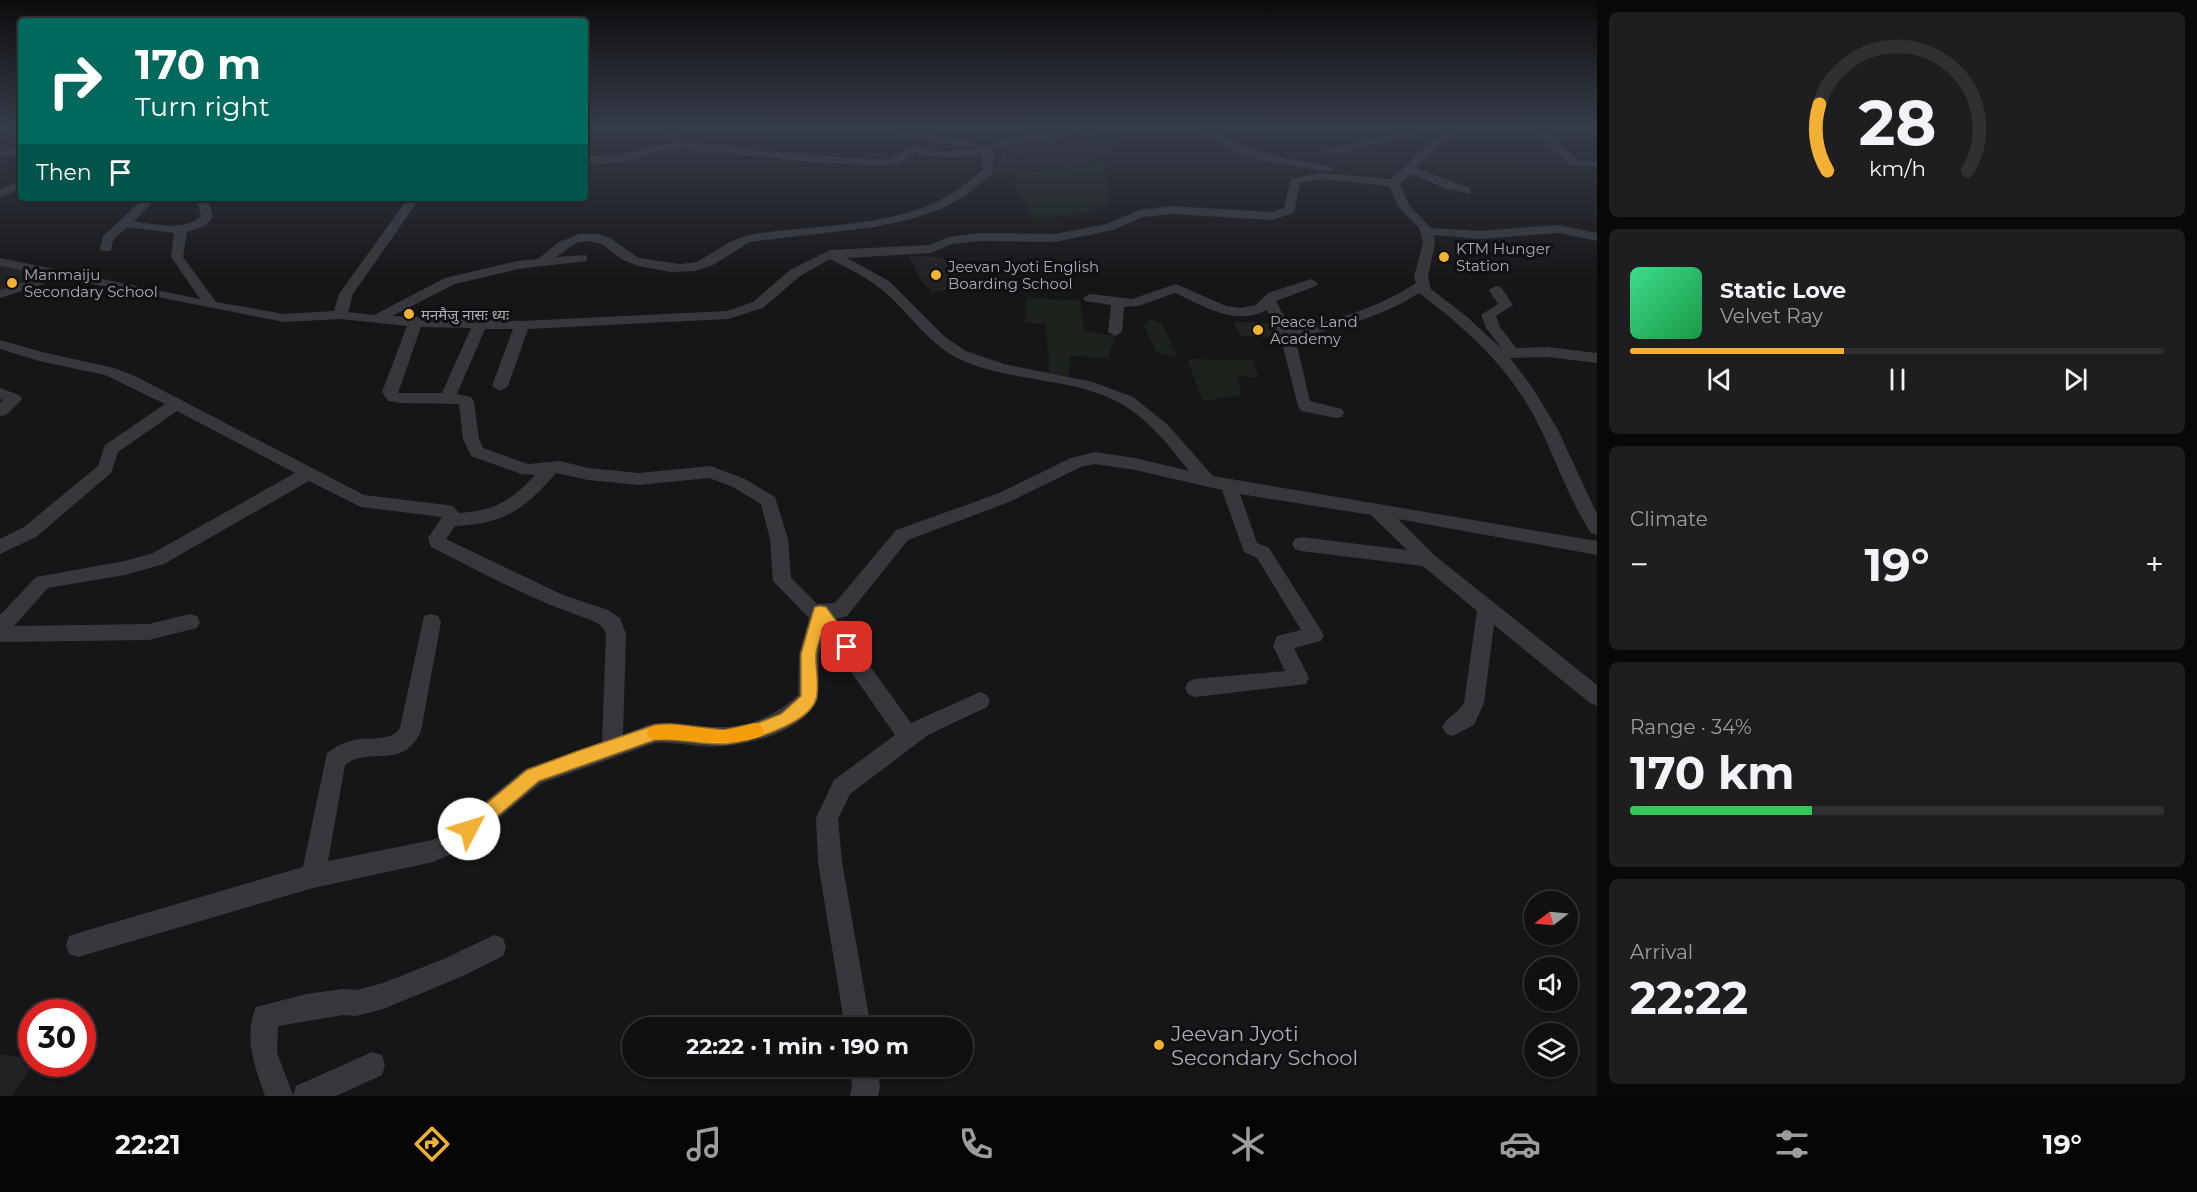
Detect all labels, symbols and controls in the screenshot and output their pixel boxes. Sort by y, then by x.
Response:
text: 170 m [135,38,261,90]
icon: right [36,42,114,120]
text: 28 [1858,86,1936,162]
text: Turn right [135,90,270,123]
icon: arrive [104,156,137,189]
text: km/h [1868,156,1926,182]
text: Then [36,159,92,186]
place label: KTM Hunger Station [1456,239,1551,275]
marker: KTM Hunger Station [1437,250,1451,264]
place label: Jeevan Jyoti English Boarding School [947,257,1099,293]
place label: Manmaiju Secondary School [24,265,158,301]
marker: Jeevan Jyoti English Boarding School [929,268,943,282]
marker: Manmaiju Secondary School [5,276,19,290]
text: Static Love [1720,277,1846,304]
text: Velvet Ray [1720,304,1823,328]
place label: मनमैजु नासः ध्यः [421,305,510,325]
marker: मनमैजु नासः ध्यः [402,307,416,321]
place label: Peace Land Academy [1270,312,1358,348]
marker: Peace Land Academy [1251,323,1265,337]
icon: previous [1703,363,1736,396]
icon: pause [1881,363,1914,396]
icon: next [2059,363,2092,396]
text: Climate [1630,507,1708,531]
text: 19° [1864,537,1930,592]
text: − [1630,544,1649,584]
text: + [2145,544,2164,584]
pin [821,621,872,672]
icon: arrive [830,630,863,663]
text: Range · 34% [1630,715,1751,739]
text: 170 km [1630,745,1794,800]
position arrow [437,797,501,861]
north arrow [1524,891,1578,945]
map controls [1524,891,1578,1077]
text: Arrival [1630,940,1693,964]
button: sound [1524,957,1578,1011]
text: 22:22 [1630,970,1748,1025]
speed limit sign: 30 [18,999,96,1077]
place label: Jeevan Jyoti Secondary School [1170,1021,1358,1070]
button: layers [1524,1023,1578,1077]
text: 22:22 · 1 min · 190 m [686,1033,909,1060]
marker: Jeevan Jyoti Secondary School [1152,1038,1166,1052]
icon: directions [411,1123,453,1165]
icon: music [683,1123,725,1165]
icon: phone [955,1123,997,1165]
icon: climate [1227,1123,1269,1165]
icon: car [1499,1123,1541,1165]
icon: filters [1771,1123,1813,1165]
text: 22:21 [115,1128,180,1161]
text: 19° [2043,1128,2082,1161]

